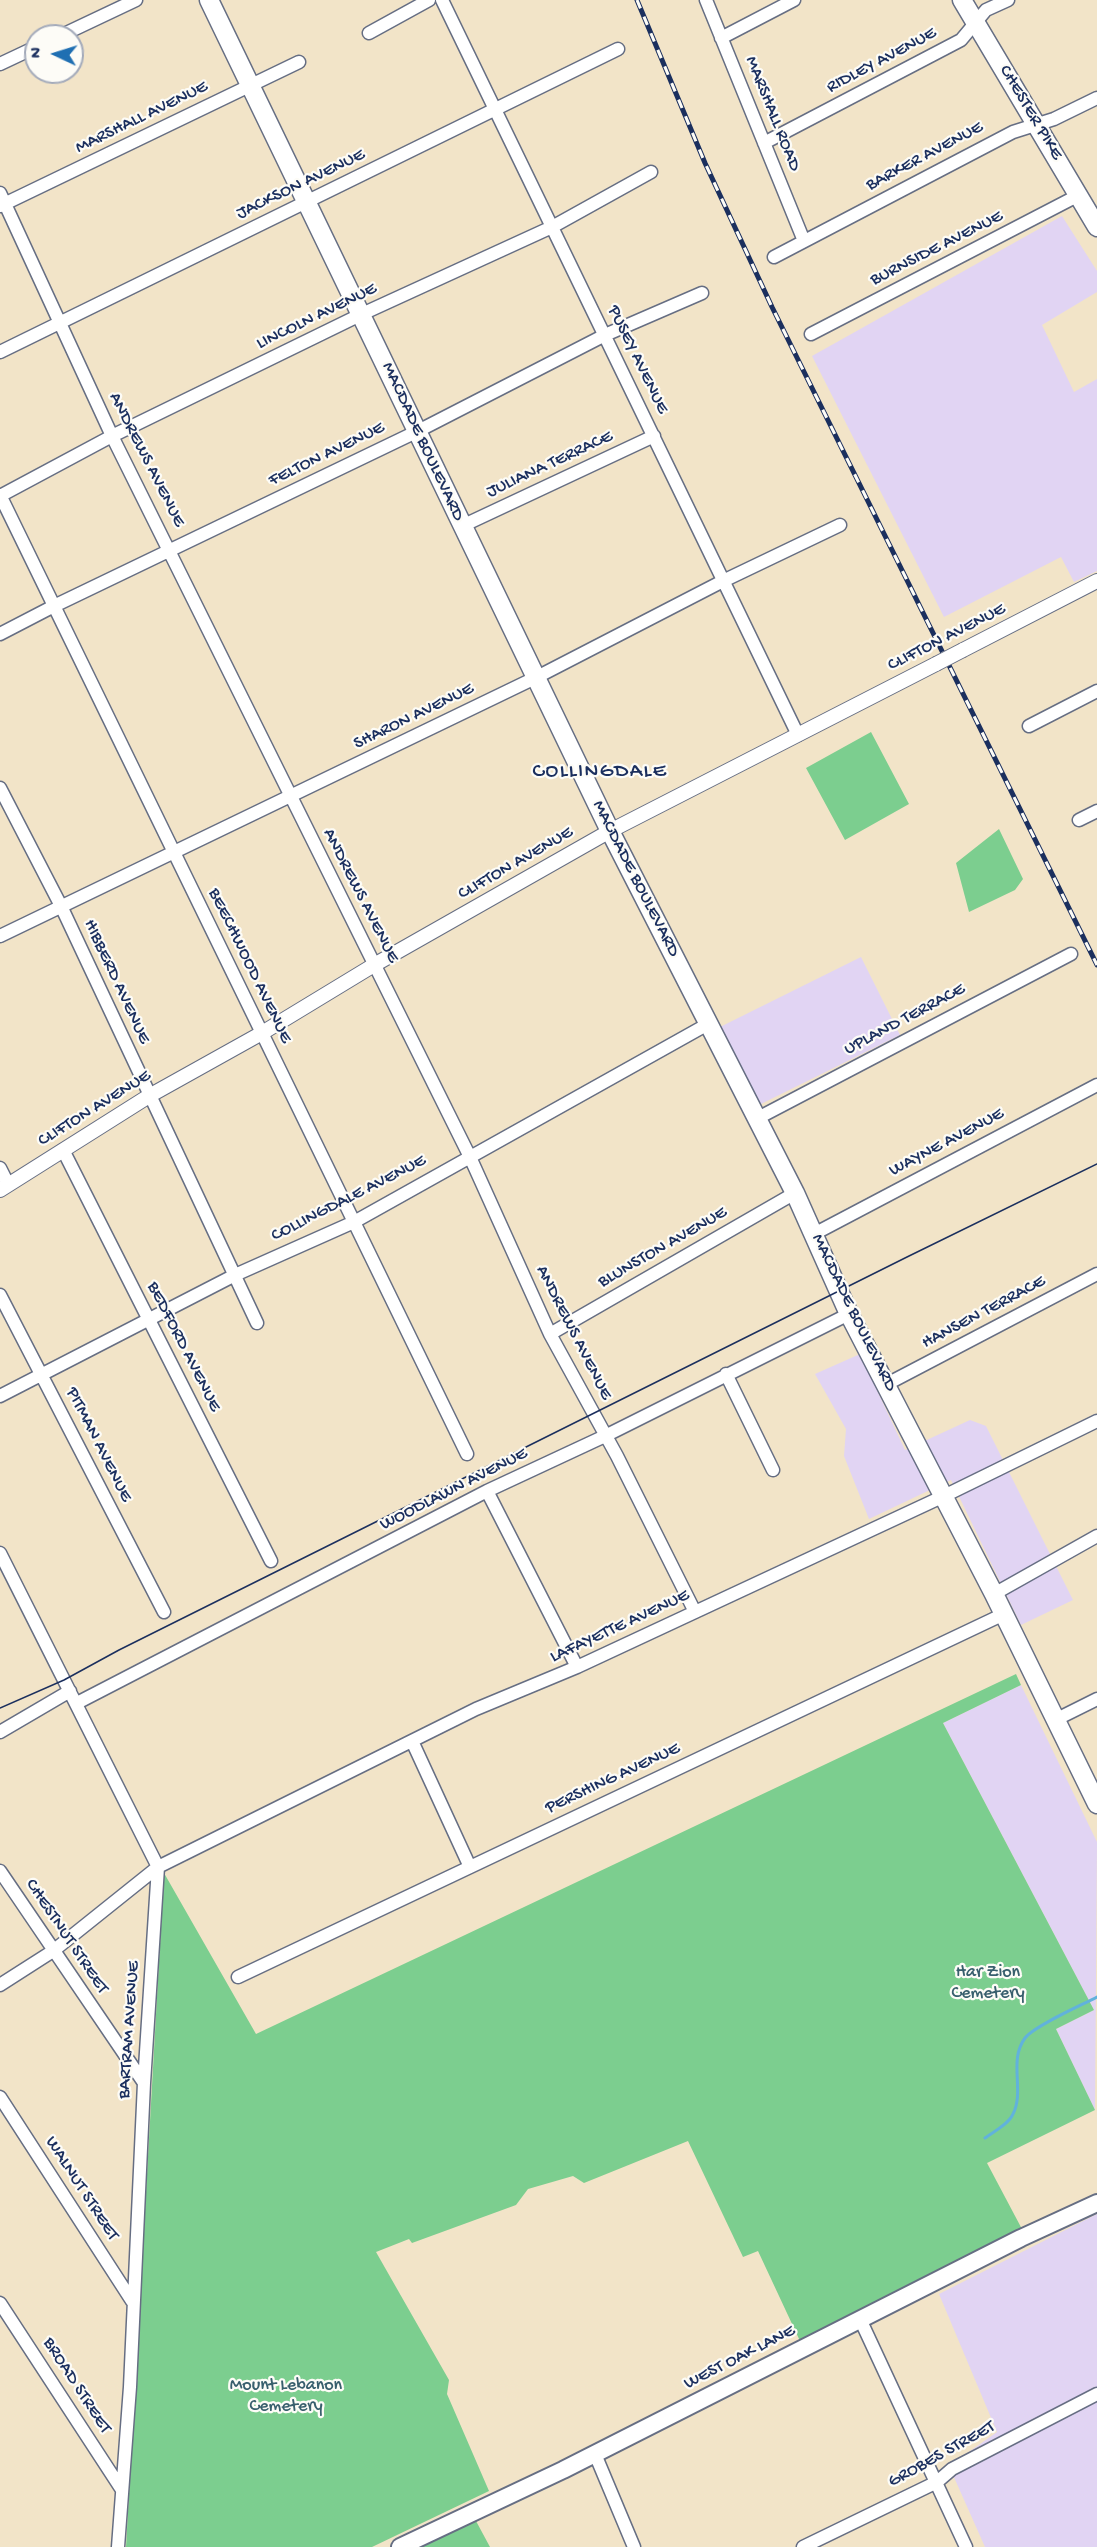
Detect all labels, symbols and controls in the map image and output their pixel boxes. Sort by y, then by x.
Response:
street label: RIDLEY AVENUE [823,23,941,99]
north arrow [24,24,84,84]
text: N [28,47,47,59]
street label: MARSHALL ROAD [739,53,805,175]
street label: CHESTER PIKE [993,62,1067,164]
street label: MARSHALL AVENUE [72,77,212,159]
street label: BARKER AVENUE [863,117,987,197]
street label: JACKSON AVENUE [233,145,369,225]
street label: BURNSIDE AVENUE [867,206,1007,292]
street label: LINCOLN AVENUE [253,279,381,355]
street label: PUSEY AVENUE [601,302,673,418]
street label: MACDADE BOULEVARD [376,359,468,525]
street label: ANDREWS AVENUE [103,389,189,531]
street label: FELTON AVENUE [266,418,388,492]
street label: JULIANA TERRACE [483,426,617,504]
street label: CLIFTON AVENUE [885,599,1009,677]
street label: SHARON AVENUE [351,679,477,755]
district label: COLLINGDALE [533,760,667,786]
street label: MACDADE BOULEVARD [586,797,684,961]
street label: CLIFTON AVENUE [455,822,577,906]
street label: ANDREWS AVENUE [317,825,403,967]
street label: BEECHWOOD AVENUE [202,885,296,1047]
street label: HIBBERD AVENUE [78,916,154,1048]
street label: UPLAND TERRACE [841,979,969,1061]
street label: CLIFTON AVENUE [35,1066,155,1152]
street label: WAYNE AVENUE [886,1104,1008,1182]
street label: COLLINGDALE AVENUE [268,1151,430,1247]
street label: BLUNSTON AVENUE [595,1202,731,1294]
street label: MACDADE BOULEVARD [805,1231,901,1395]
street label: ANDREWS AVENUE [530,1262,616,1404]
street label: HANSEN TERRACE [919,1271,1049,1355]
street label: BEDFORD AVENUE [141,1278,225,1416]
street label: PITMAN AVENUE [60,1384,136,1506]
street label: WOODLAWN AVENUE [377,1444,531,1536]
street label: LAFAYETTE AVENUE [547,1585,693,1669]
street label: PERSHING AVENUE [542,1738,684,1820]
street label: CHESTNUT STREET [20,1875,112,1999]
street label: BARTRAM AVENUE [114,1960,146,2100]
park label: Har Zion Cemetery [952,1962,1024,2004]
street label: WALNUT STREET [39,2133,123,2245]
street label: WEST OAK LANE [681,2321,799,2395]
street label: BROAD STREET [37,2334,115,2438]
park label: Mount Lebanon Cemetery [230,2375,342,2418]
street label: GROBES STREET [885,2417,999,2493]

